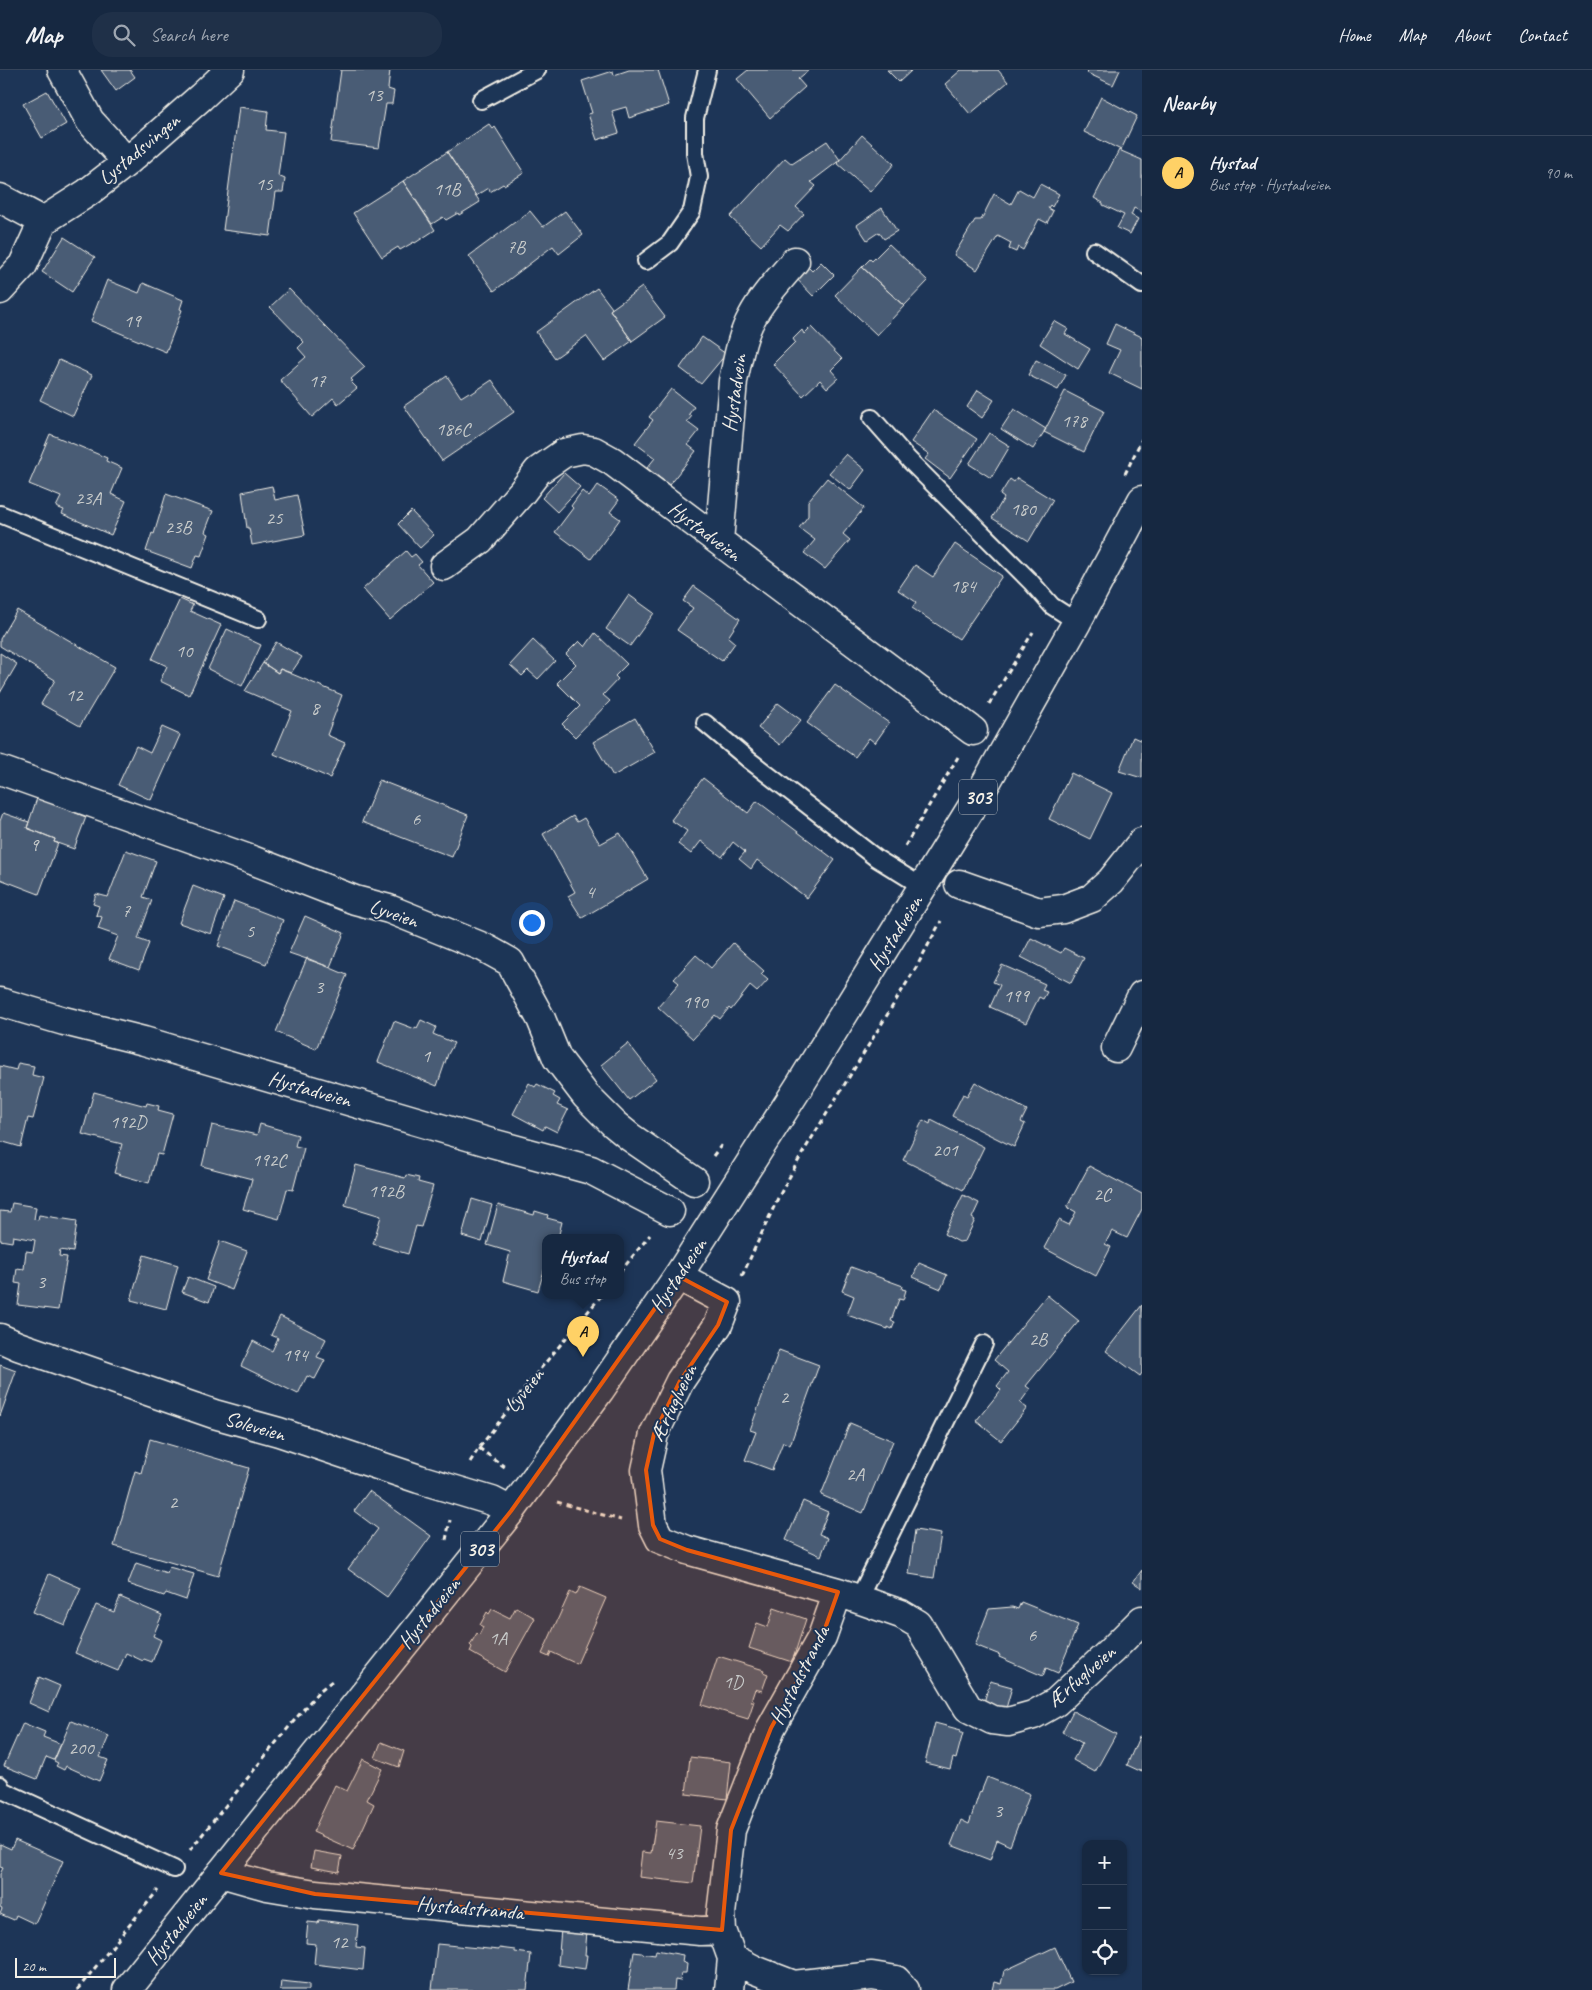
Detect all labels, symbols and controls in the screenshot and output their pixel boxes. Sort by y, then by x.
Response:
search box [92,12,442,57]
text: Map [25,20,62,50]
icon: search [110,21,138,49]
text: Search here [150,23,228,47]
text: Home [1338,24,1371,46]
text: Map [1399,24,1426,46]
text: About [1454,24,1490,46]
text: Contact [1518,24,1567,46]
house number: 13 [365,83,384,107]
text: Nearby [1162,90,1215,116]
street label: Lystadsvingen [93,106,186,191]
text: Hystad [1209,151,1256,175]
text: A [1174,163,1182,183]
text: 90 m [1545,163,1572,183]
house number: 15 [255,172,274,196]
text: Bus stop · Hystadveien [1209,175,1330,195]
house number: 11B [434,177,462,201]
house number: 7B [507,235,526,259]
house number: 19 [123,309,142,333]
street label: Hystadvein [716,351,753,433]
house number: 17 [308,369,327,393]
house number: 178 [1061,409,1089,433]
house number: 186C [436,417,472,441]
house number: 23A [75,486,103,510]
street label: Hystadveien [663,495,748,568]
house number: 180 [1010,497,1037,521]
house number: 25 [265,506,284,530]
house number: 23B [165,515,193,539]
house number: 184 [950,574,978,598]
house number: 10 [175,639,194,663]
house number: 12 [65,683,84,707]
house number: 8 [311,696,322,720]
road number: 303 [959,780,997,814]
house number: 6 [412,807,422,831]
house number: 9 [30,833,40,857]
house number: 4 [586,880,597,904]
street label: Hystadveien [862,889,929,976]
street label: Lyveien [366,893,423,934]
house number: 7 [122,899,132,923]
your location [519,910,545,936]
house number: 5 [246,919,256,943]
house number: 3 [315,975,325,999]
house number: 199 [1003,984,1030,1008]
house number: 190 [682,990,709,1014]
house number: 1 [422,1044,432,1068]
street label: Hystadveien [266,1065,356,1114]
house number: 192D [110,1110,148,1134]
house number: 201 [932,1138,959,1162]
house number: 192C [252,1148,288,1172]
house number: 192B [368,1179,405,1203]
house number: 2C [1093,1182,1113,1206]
street label: Hystadveien [644,1231,713,1317]
popup [542,1234,624,1299]
text: Hystad [560,1245,606,1269]
text: Bus stop [560,1269,606,1289]
house number: 3 [37,1270,47,1294]
pin: A [567,1316,599,1357]
house number: 2B [1029,1327,1048,1351]
house number: 194 [282,1343,310,1367]
street label: Ærfuglveien [643,1359,704,1446]
street label: Lyveien [498,1361,550,1418]
house number: 2 [780,1385,790,1409]
street label: Soleveien [222,1405,290,1447]
house number: 2A [846,1462,866,1486]
house number: 2 [169,1490,179,1514]
road number: 303 [461,1532,499,1566]
street label: Hystadveien [392,1571,467,1654]
street label: Hystadstranda [763,1619,836,1729]
house number: 6 [1028,1623,1038,1647]
house number: 1A [489,1626,509,1650]
street label: Ærfuglveien [1041,1638,1122,1713]
house number: 1D [723,1670,745,1694]
house number: 200 [68,1736,95,1760]
house number: 3 [994,1799,1004,1823]
map controls [1082,1840,1127,1975]
button: + [1082,1840,1127,1885]
house number: 43 [665,1841,684,1865]
button: − [1082,1885,1127,1930]
street label: Hystadveien [139,1887,214,1970]
street label: Hystadstranda [415,1890,527,1926]
house number: 12 [330,1930,349,1954]
button: locate [1082,1930,1127,1975]
scale bar [15,1955,116,1978]
text: 20 m [22,1958,46,1975]

